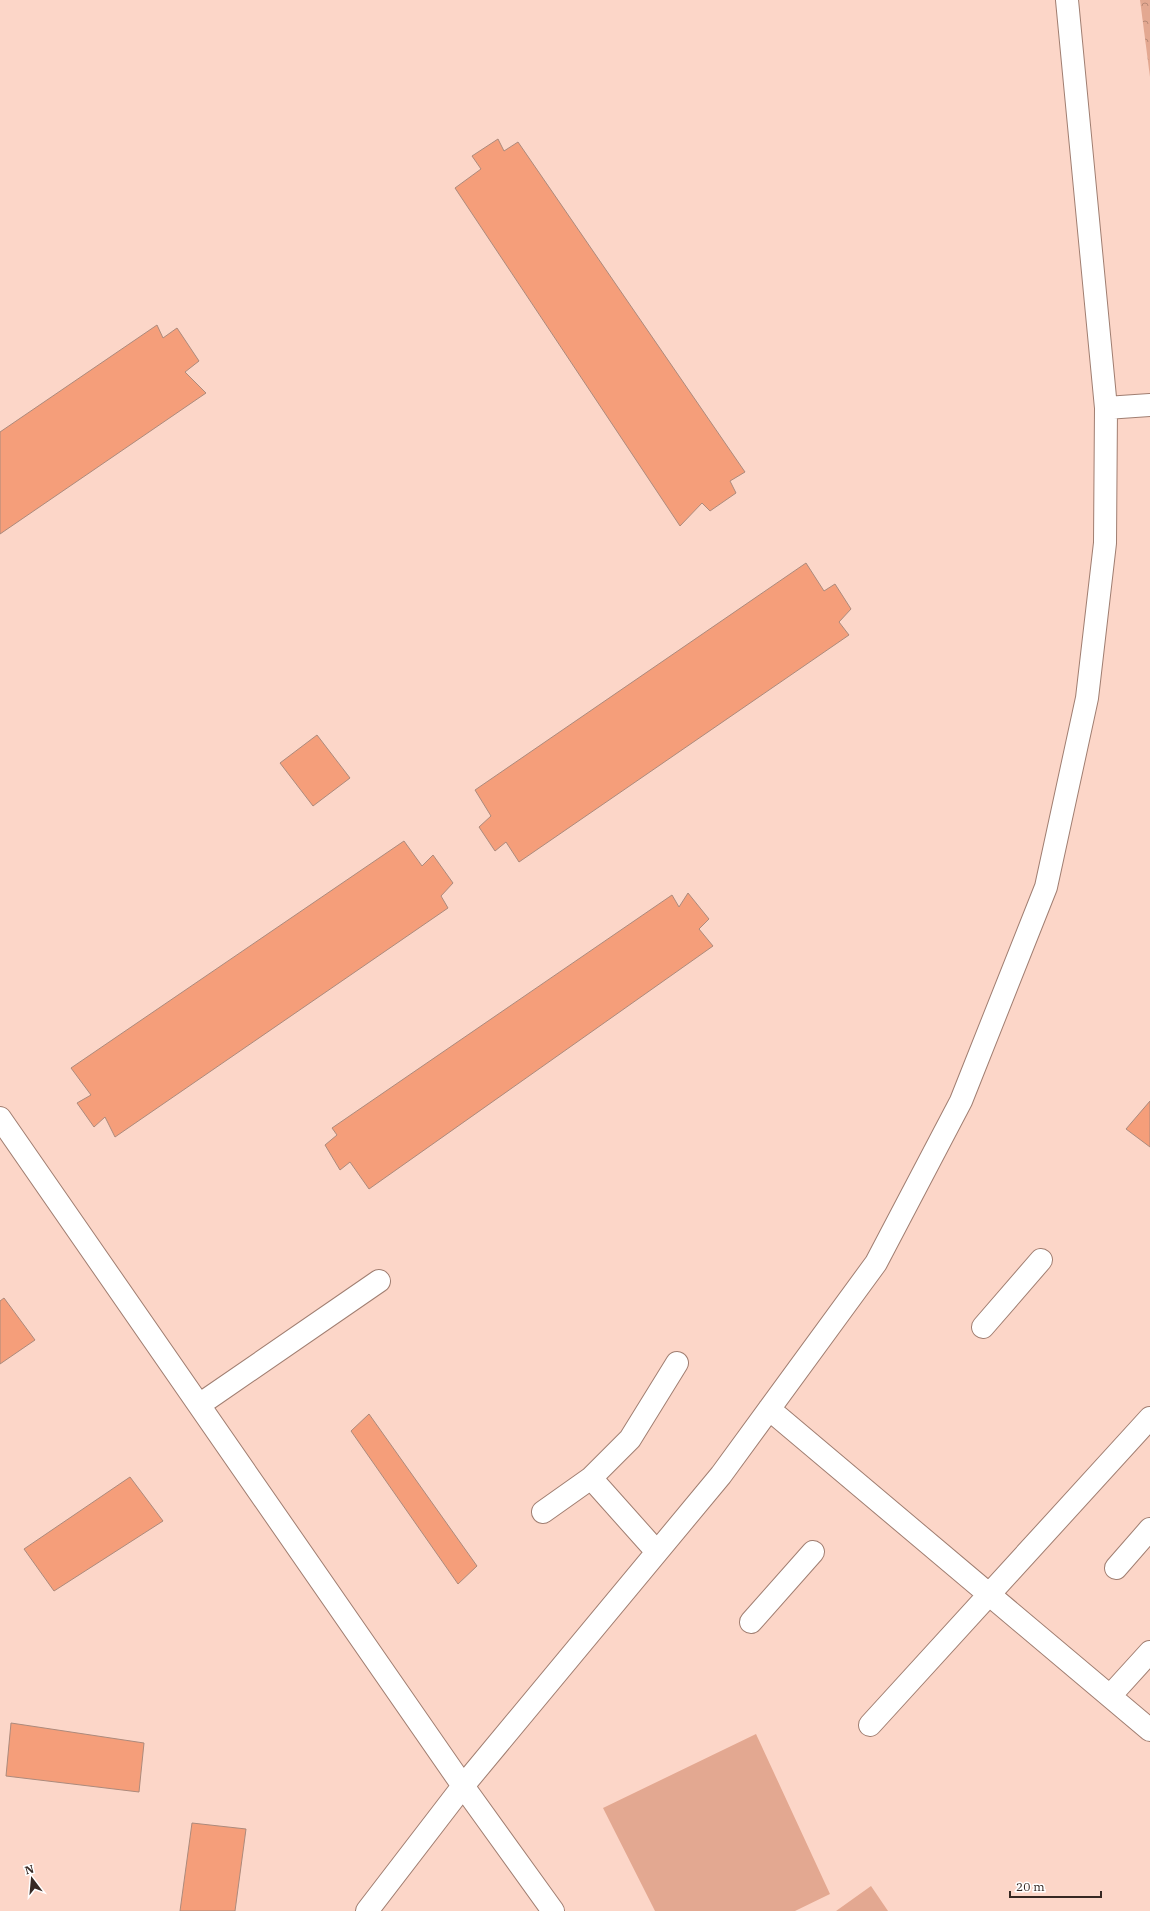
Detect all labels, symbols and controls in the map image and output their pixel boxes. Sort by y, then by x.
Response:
north arrow [12,1859,52,1899]
text: N [23,1861,36,1877]
scale bar [1010,1873,1101,1899]
text: 20 m [1016,1879,1045,1894]

